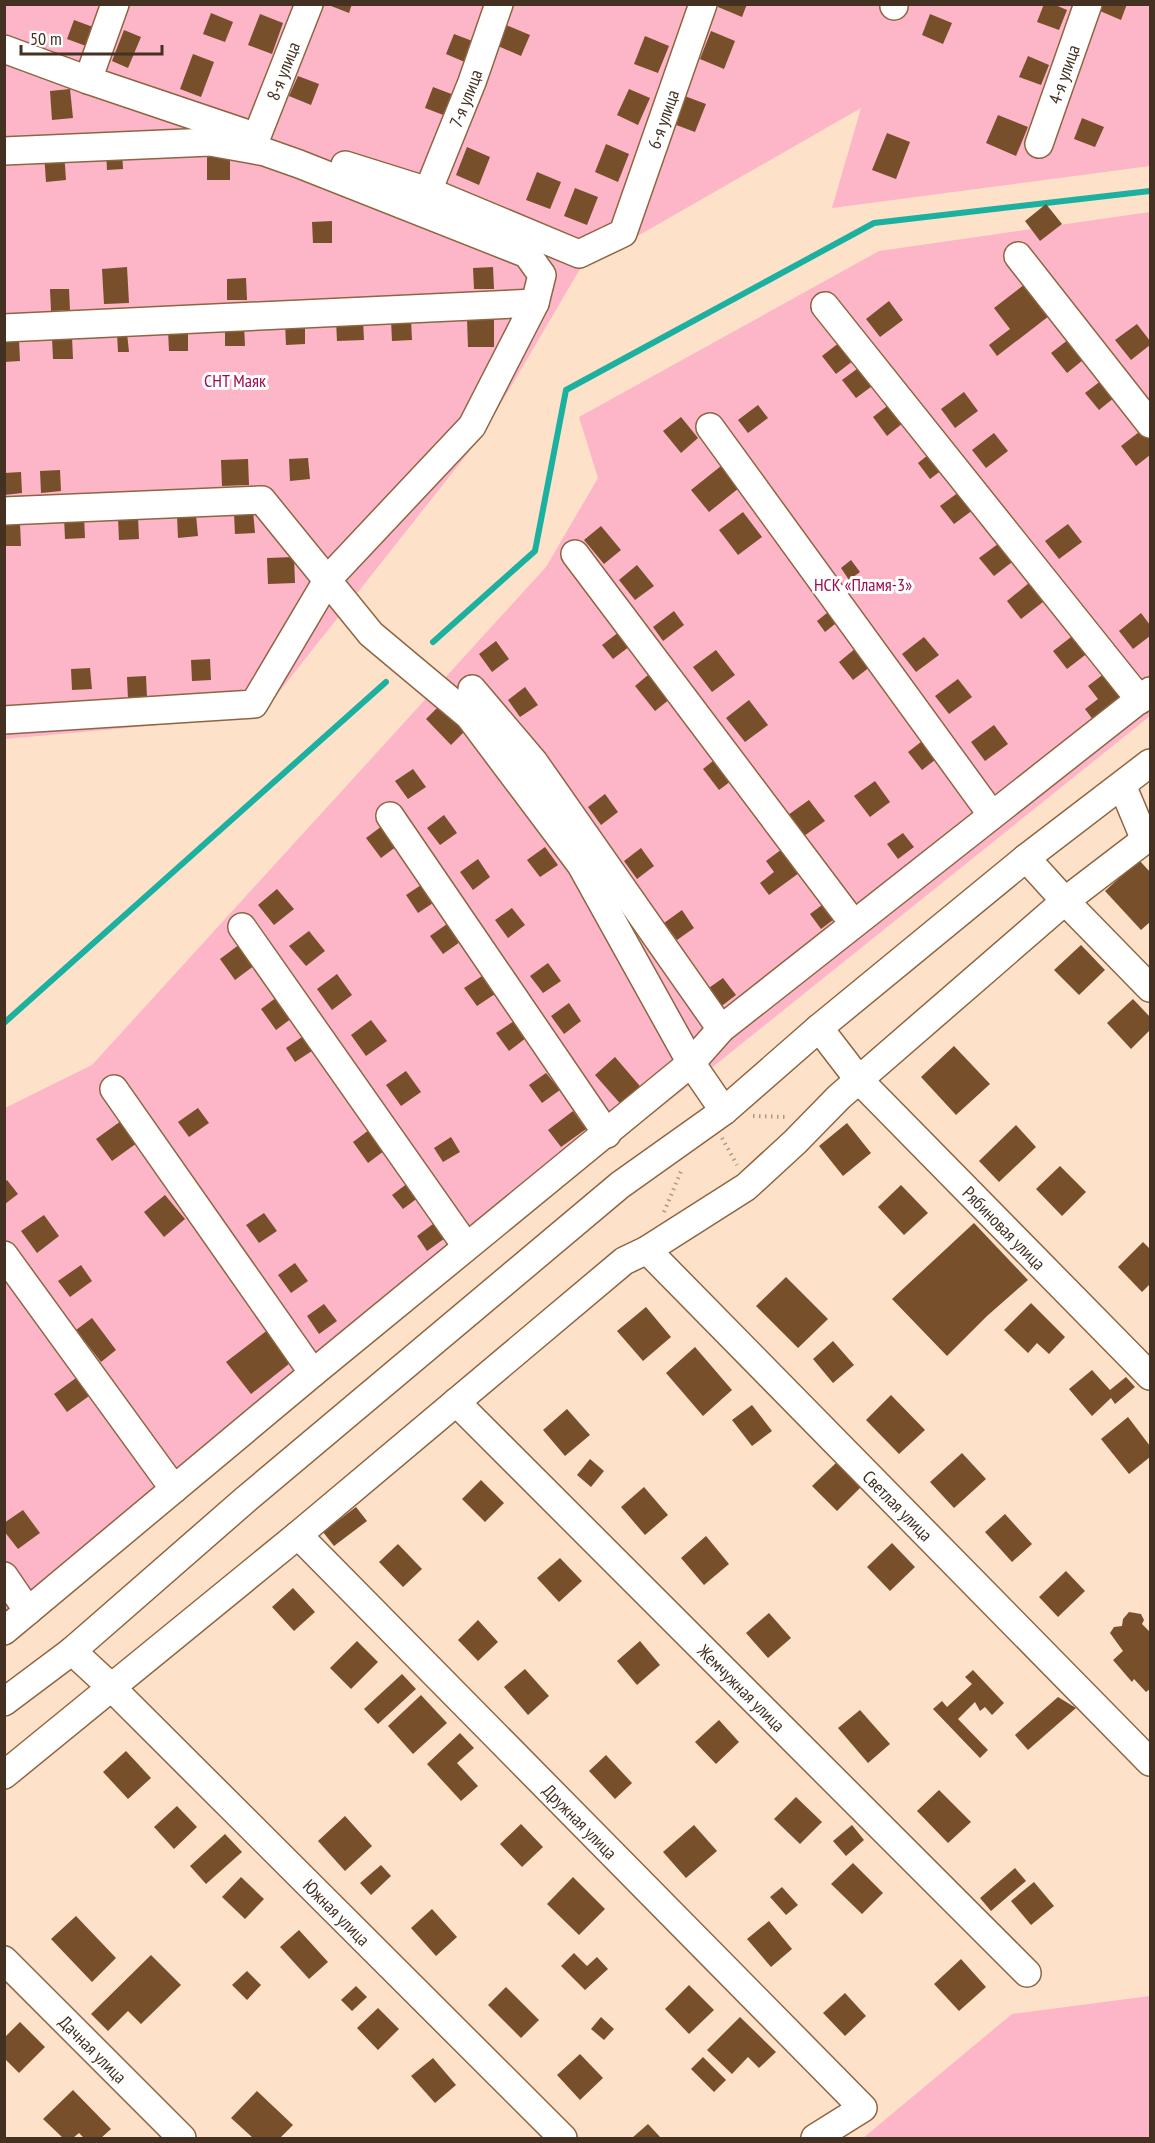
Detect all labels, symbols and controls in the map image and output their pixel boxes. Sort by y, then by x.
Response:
scale bar [21,18,162,56]
text: 50 m [30,27,62,50]
street label: 8-я улица [261,38,305,103]
street label: 4-я улица [1043,42,1084,107]
street label: 7-я улица [444,66,487,130]
street label: 6-я улица [642,87,684,152]
park label: СНТ Маяк [204,369,266,392]
park label: НСК «Пламя-3» [814,573,912,596]
street label: Рябиновая улица [958,1181,1051,1275]
street label: Светлая улица [858,1465,938,1546]
street label: Жемчужная улица [692,1638,790,1736]
street label: Дружная улица [538,1779,622,1864]
street label: Южная улица [298,1874,375,1951]
street label: Дачная улица [54,2010,132,2088]

